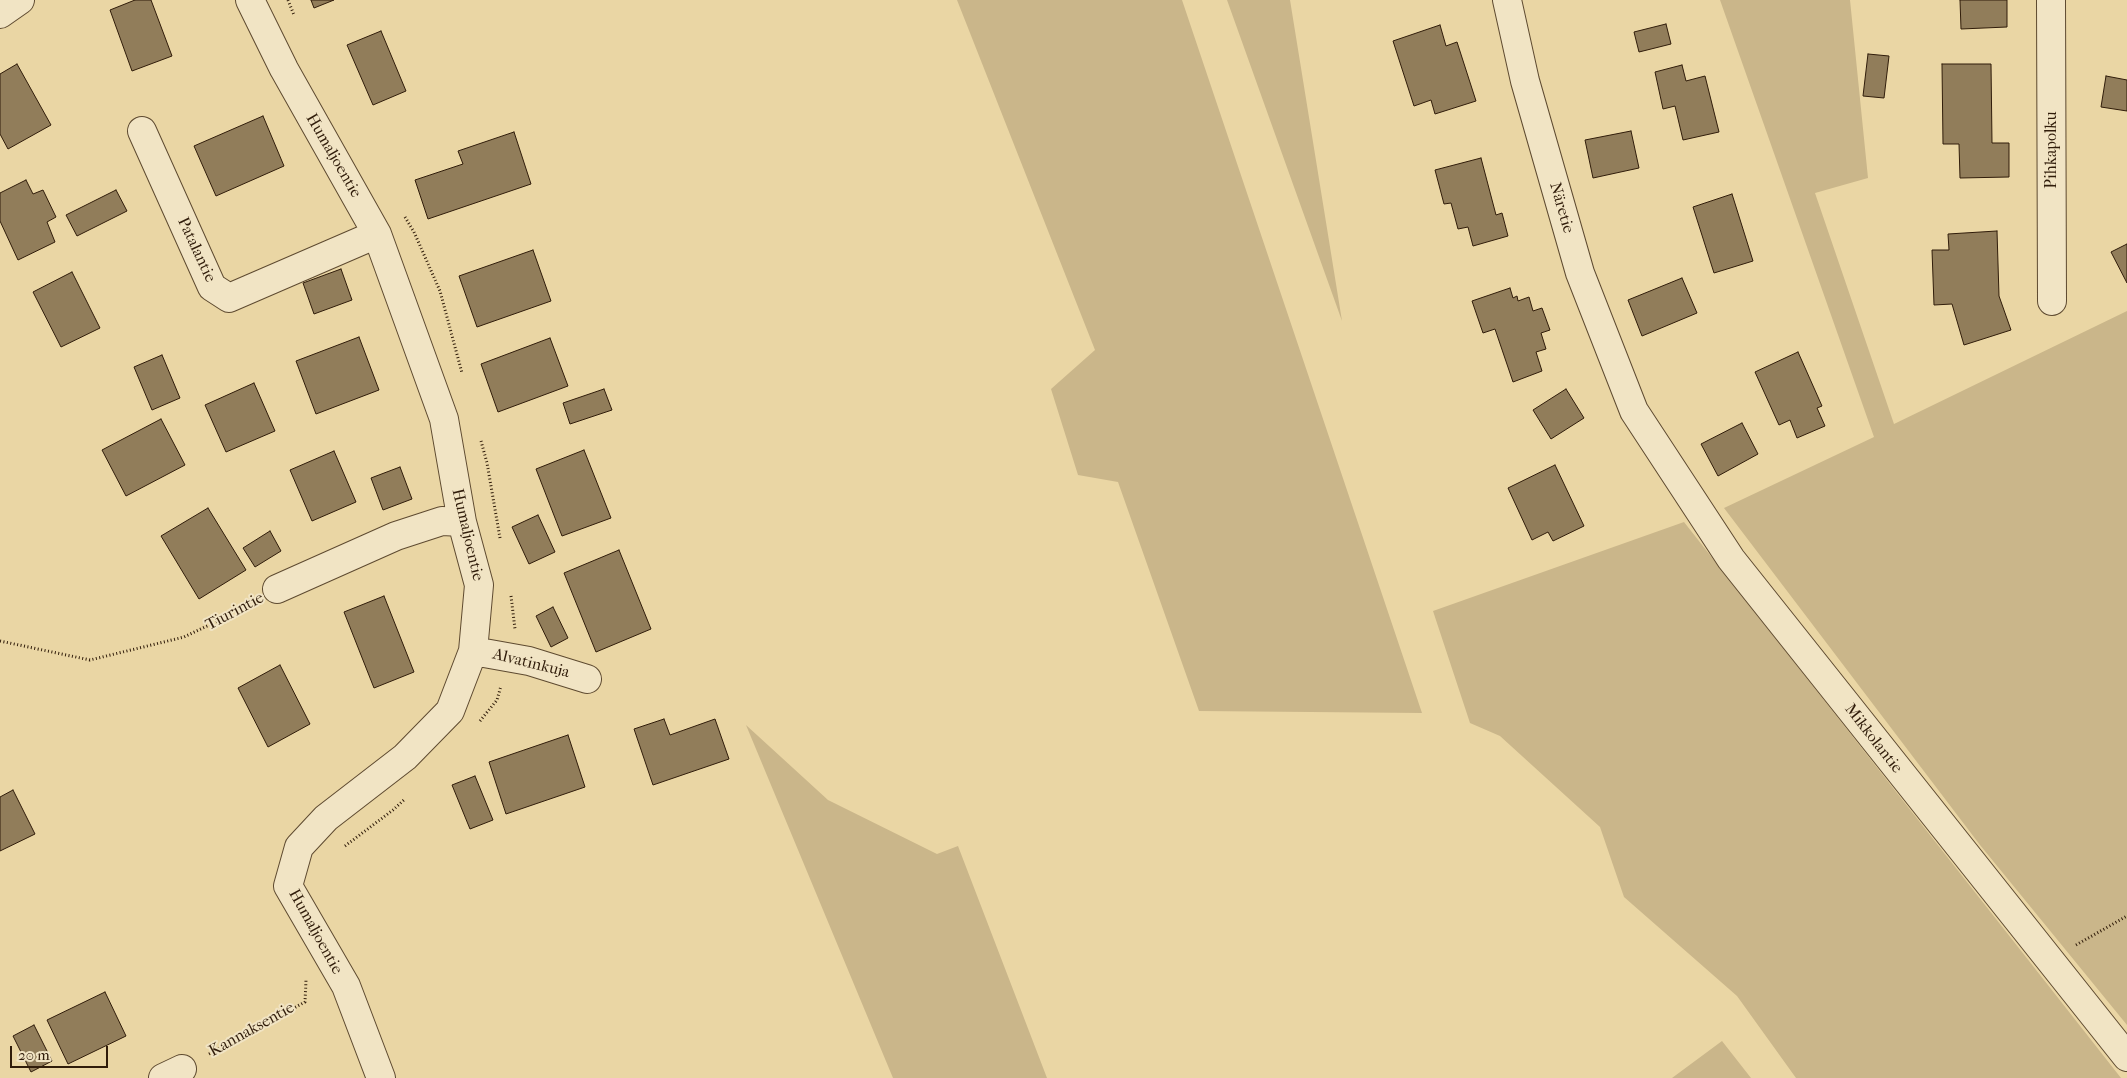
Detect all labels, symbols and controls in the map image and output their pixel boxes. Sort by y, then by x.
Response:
street label: Humaljoentie [301,110,365,202]
street label: Pihkapolku [2042,111,2062,189]
street label: Näretie [1545,180,1577,236]
street label: Patalantie [173,215,219,285]
street label: Humaljoentie [447,487,487,583]
street label: Tiurintie [203,589,267,635]
street label: Alvatinkuja [491,645,571,683]
street label: Mikkolantie [1840,700,1906,778]
street label: Humaljoentie [284,886,346,978]
street label: Kannaksentie [206,999,298,1061]
scale bar [12,1036,110,1068]
text: 20 m [18,1046,50,1064]

